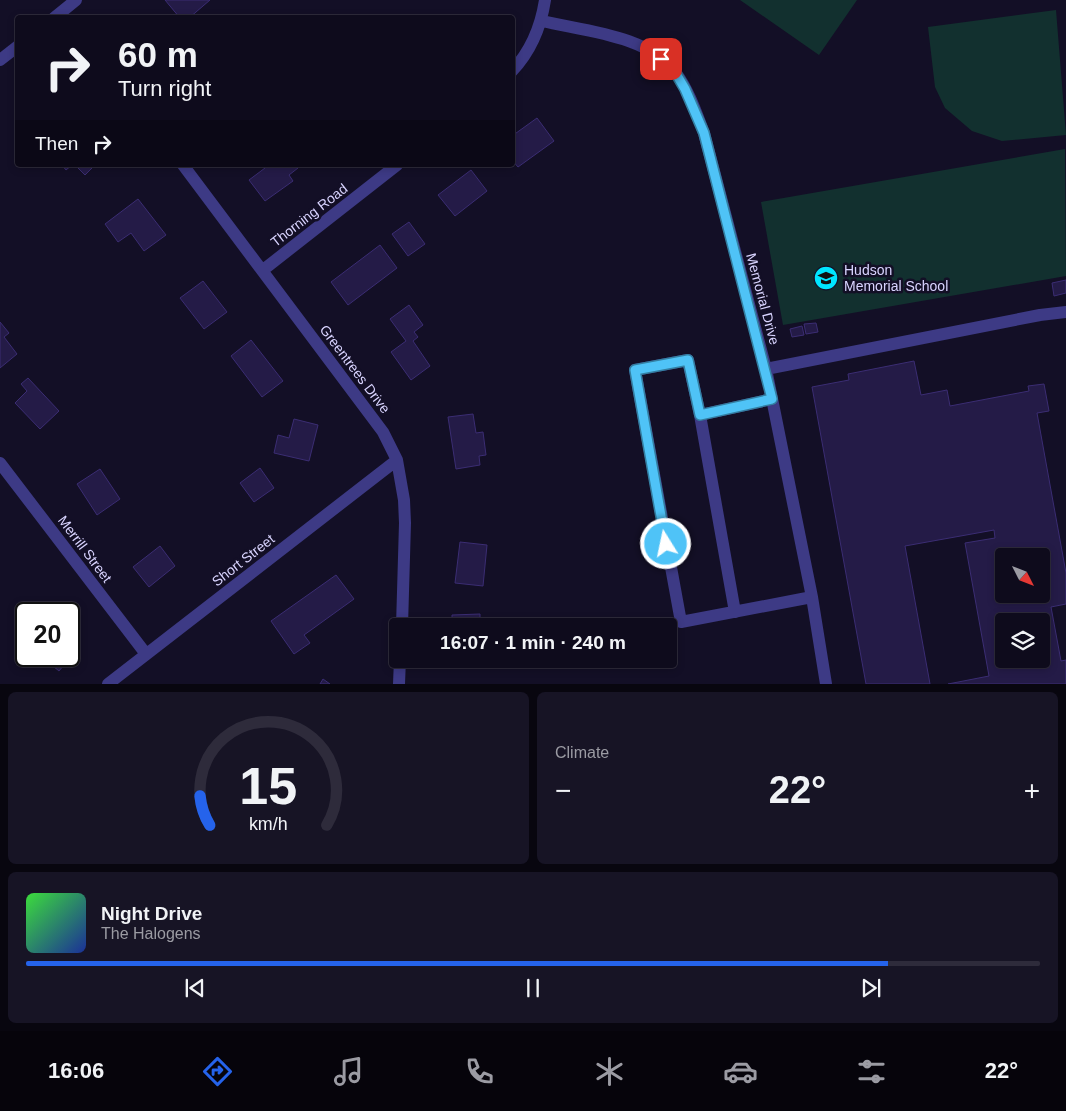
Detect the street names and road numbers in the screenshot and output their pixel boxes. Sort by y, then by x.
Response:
street label: Thorning Road [268,180,350,250]
street label: Memorial Drive [743,251,783,347]
street label: Greentrees Drive [317,322,394,417]
street label: Merrill Street [55,512,115,586]
street label: Short Street [209,531,277,589]

